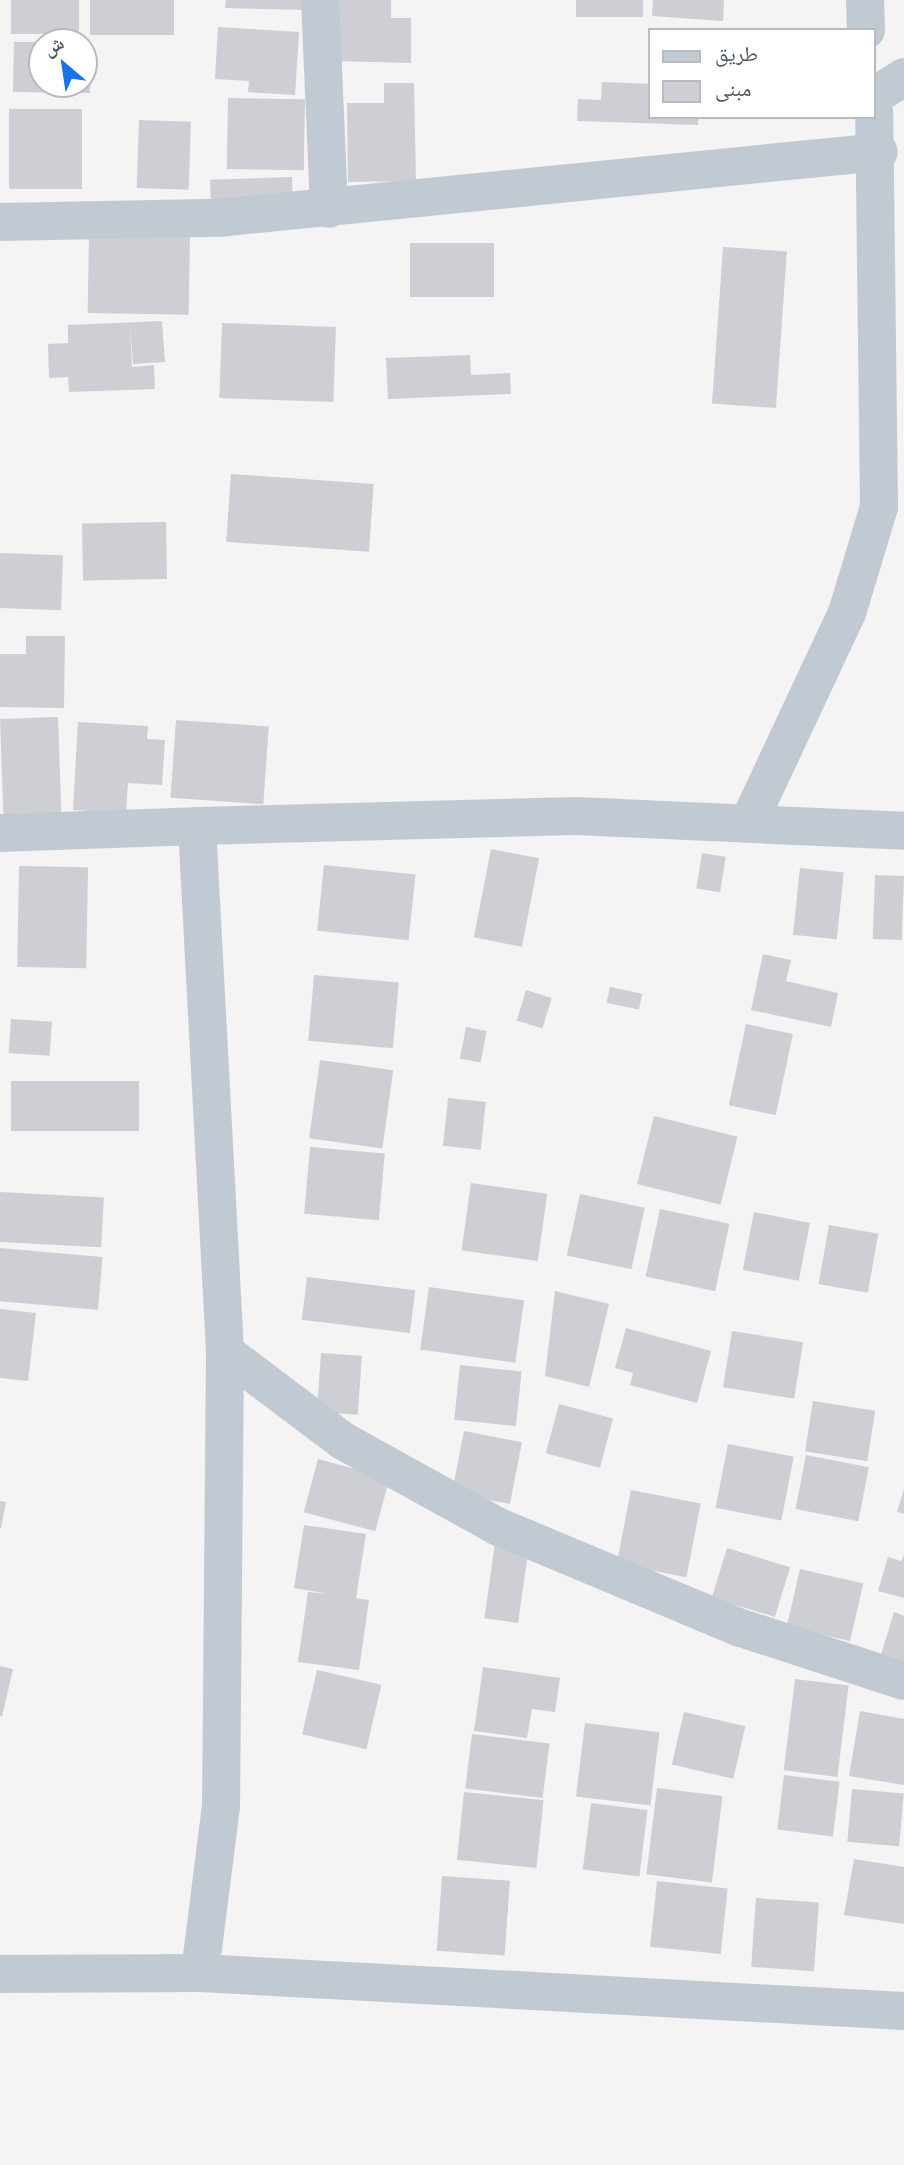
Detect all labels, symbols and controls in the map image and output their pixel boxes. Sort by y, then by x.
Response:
north arrow [28,28,98,98]
legend [648,28,876,119]
text: ش [39,31,68,61]
text: طريق [715,41,758,66]
text: مبنى [715,76,751,101]

